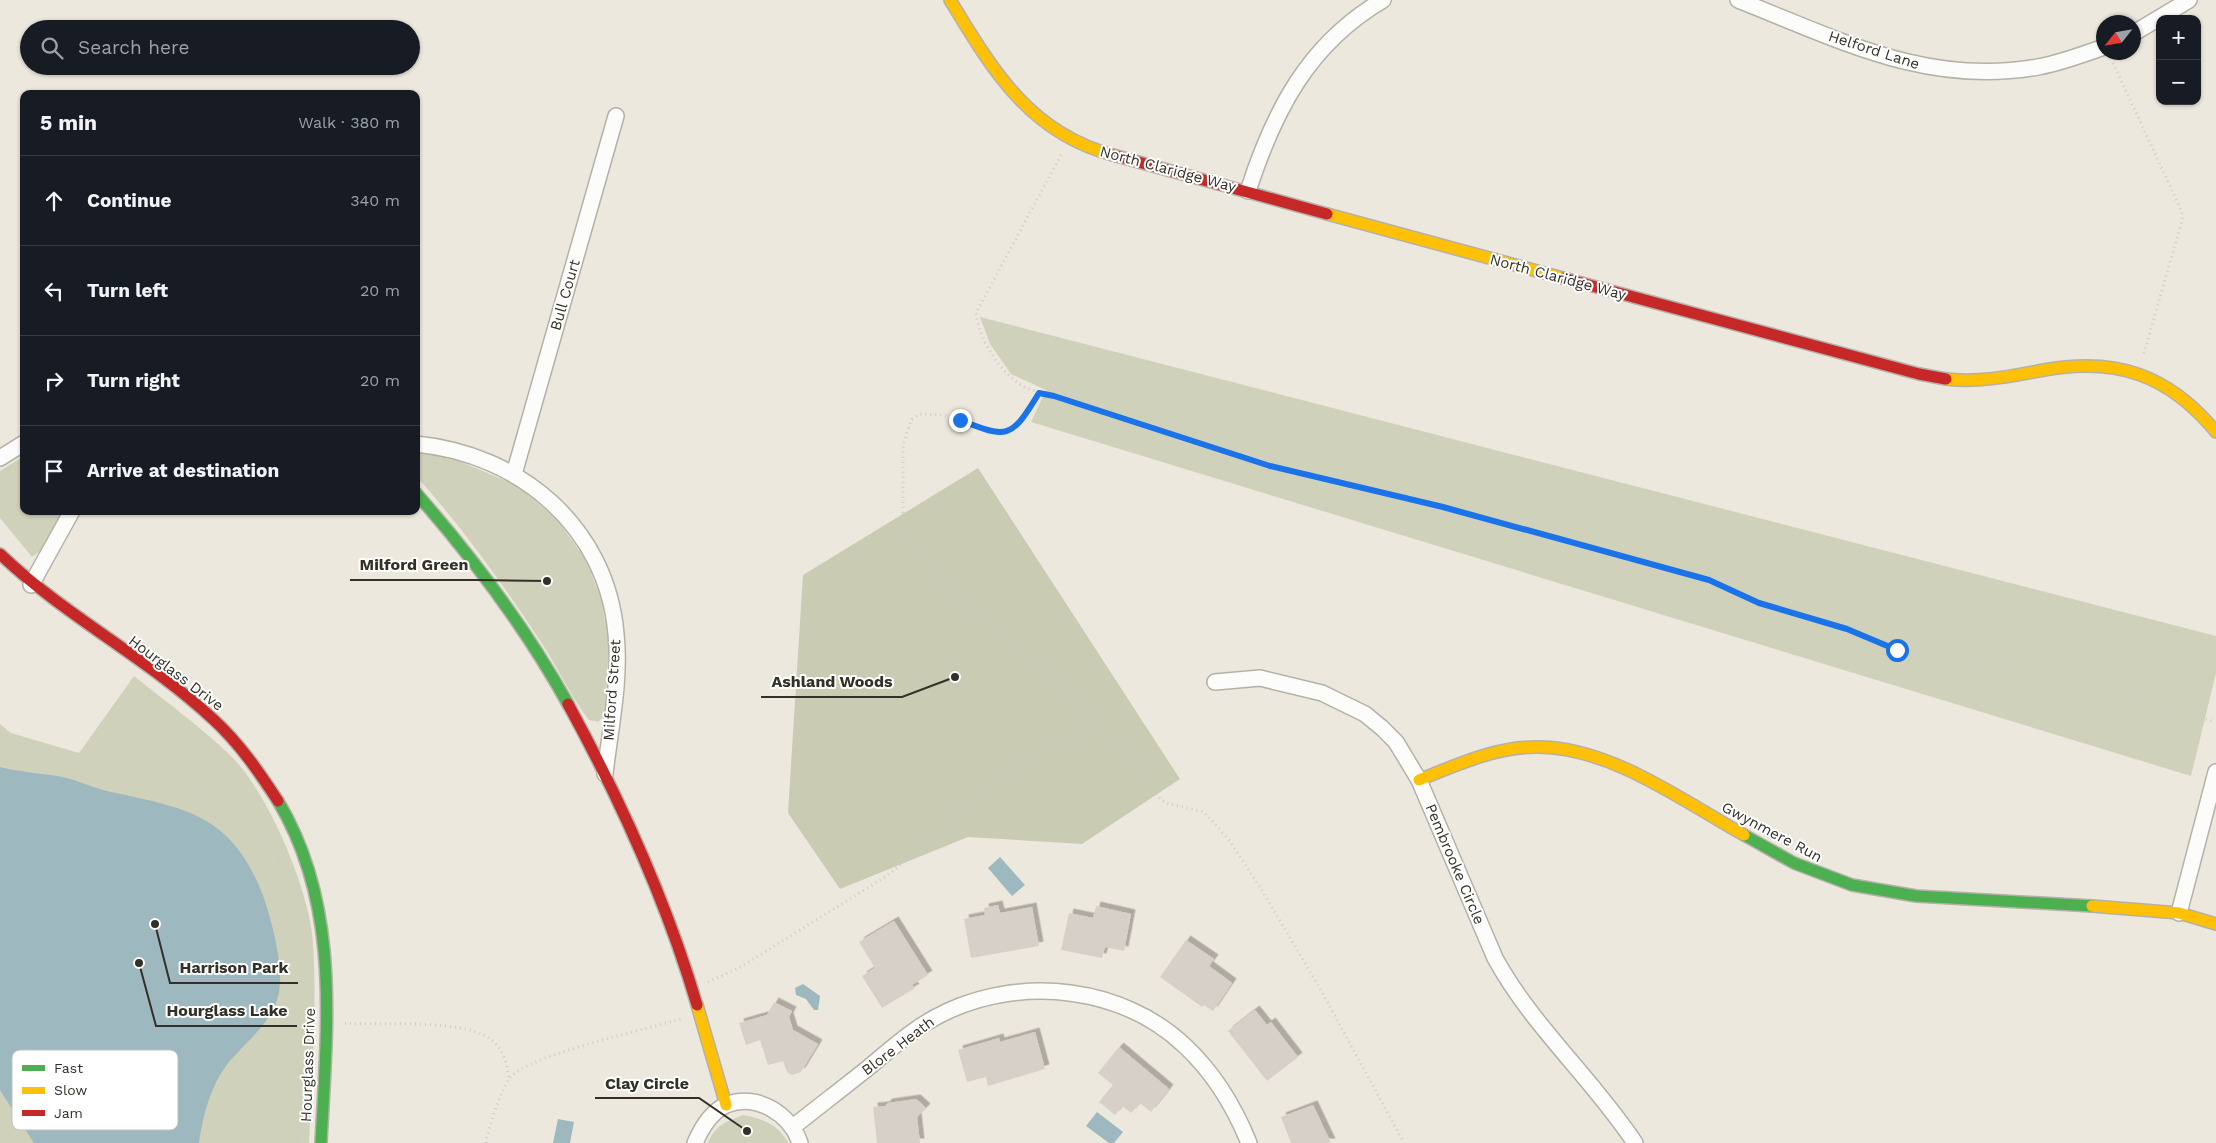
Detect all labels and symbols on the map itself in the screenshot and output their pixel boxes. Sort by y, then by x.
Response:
north arrow [2096,15,2141,60]
street label: Helford Lane [1826,27,1922,73]
street label: North Claridge Way [1098,142,1238,196]
street label: North Claridge Way [1488,250,1628,304]
street label: Bull Court [546,257,584,333]
route end [949,409,972,432]
callout: Milford Green [350,549,478,580]
text: Milford Green [360,555,468,574]
street label: Hourglass Drive [125,631,227,715]
street label: Milford Street [599,638,625,741]
route start [1886,639,1909,662]
callout: Ashland Woods [761,666,902,697]
text: Ashland Woods [772,672,893,691]
street label: Gwynmere Run [1719,798,1825,866]
street label: Pembrooke Circle [1422,801,1488,927]
callout: Harrison Park [170,952,298,983]
text: Harrison Park [180,958,288,977]
callout: Hourglass Lake [156,995,297,1026]
text: Hourglass Lake [167,1001,287,1020]
street label: Hourglass Drive [297,1008,319,1122]
street label: Blore Heath [858,1013,938,1079]
legend [12,1050,178,1130]
text: Fast [54,1060,83,1076]
callout: Clay Circle [595,1067,699,1098]
text: Clay Circle [605,1074,689,1093]
text: Slow [54,1082,87,1098]
text: Jam [54,1105,83,1121]

